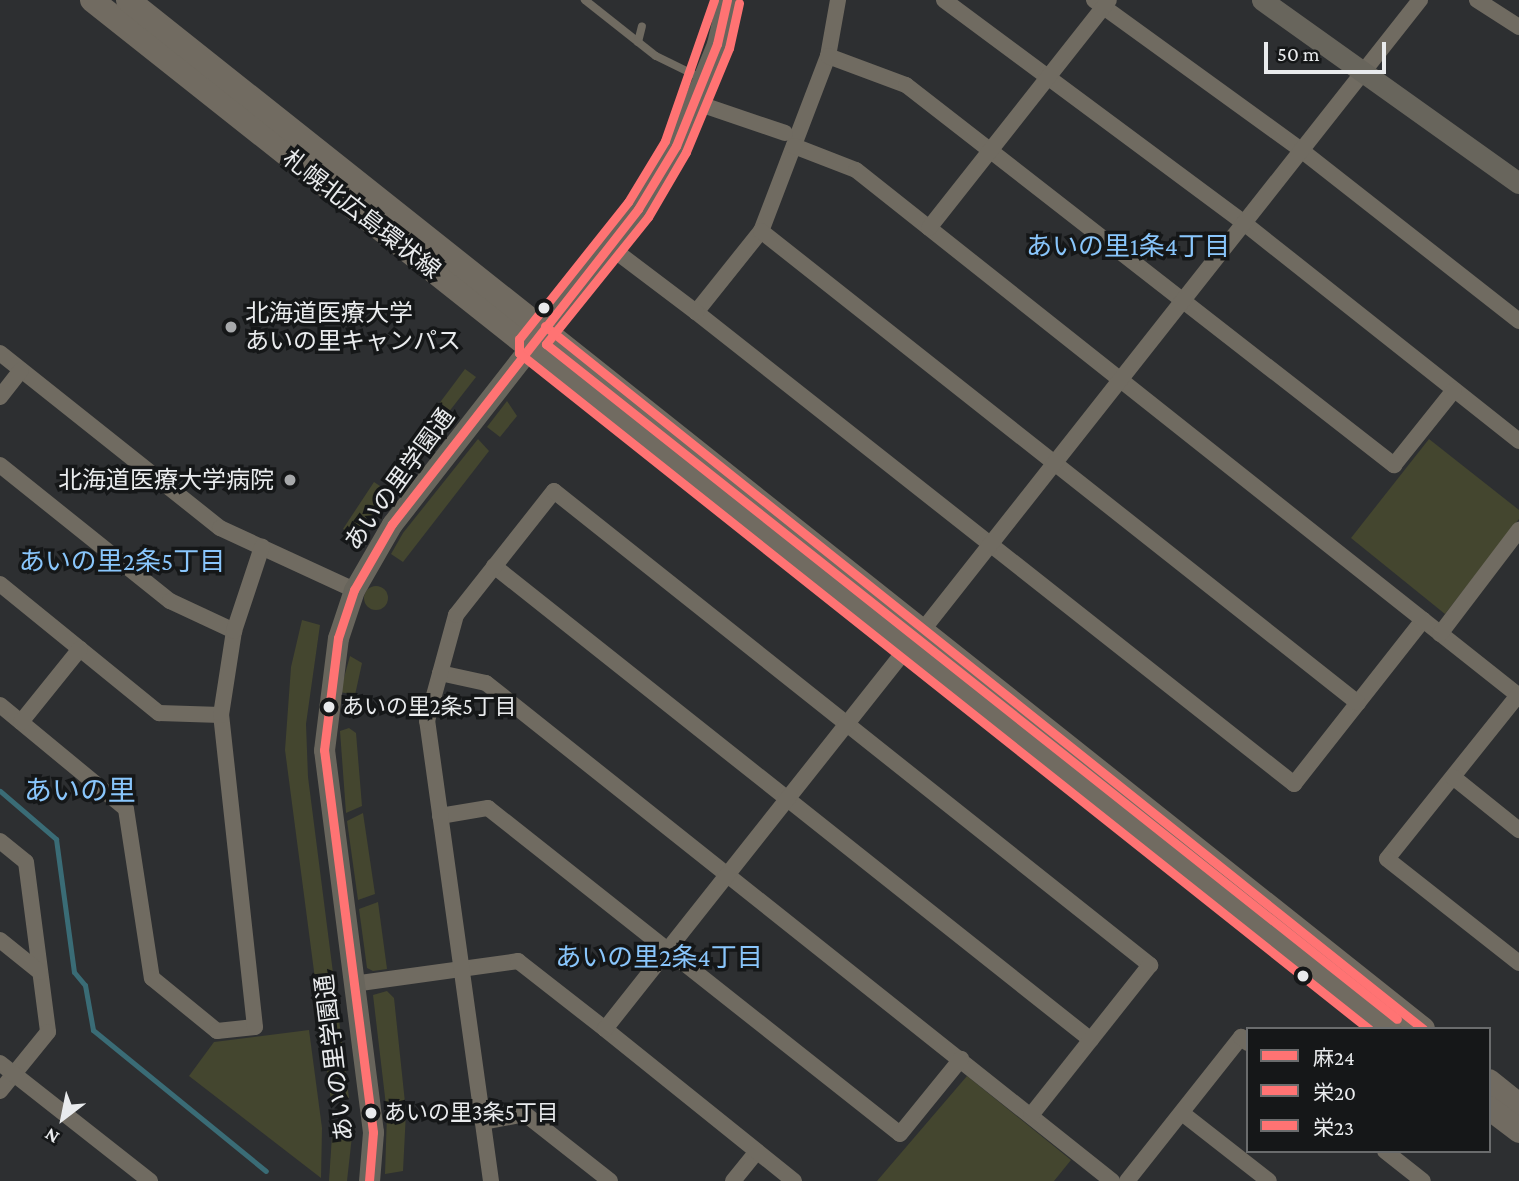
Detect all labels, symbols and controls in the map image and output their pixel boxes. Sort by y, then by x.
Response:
scale bar [1267,28,1390,72]
text: 50 m [1277,42,1320,66]
street label: 札幌北広島環状線 [277,144,447,284]
district label: あいの里1条4丁目 [1026,231,1230,263]
place label: 北海道医療大学 あいの里キャンパス [245,299,461,355]
unlabelled marker [537,301,551,315]
marker: 北海道医療大学 あいの里キャンパス [223,319,239,335]
street label: あいの里学園通 [338,403,460,555]
place label: 北海道医療大学病院 [58,466,274,494]
marker: 北海道医療大学病院 [280,470,300,490]
district label: あいの里2条5丁目 [19,546,225,578]
place label: あいの里2条5丁目 [342,694,517,720]
marker: あいの里2条5丁目 [322,700,336,714]
district label: あいの里 [24,774,136,808]
district label: あいの里2条4丁目 [555,942,763,974]
unlabelled marker [1296,969,1310,983]
street label: あいの里学園通 [309,973,359,1143]
legend [1246,1027,1491,1153]
text: 麻24 [1313,1046,1355,1070]
text: 栄20 [1313,1081,1356,1105]
north arrow [28,1083,98,1153]
place label: あいの里3条5丁目 [384,1100,559,1126]
marker: あいの里3条5丁目 [364,1106,378,1120]
text: 栄23 [1313,1116,1354,1140]
text: N [41,1124,63,1149]

